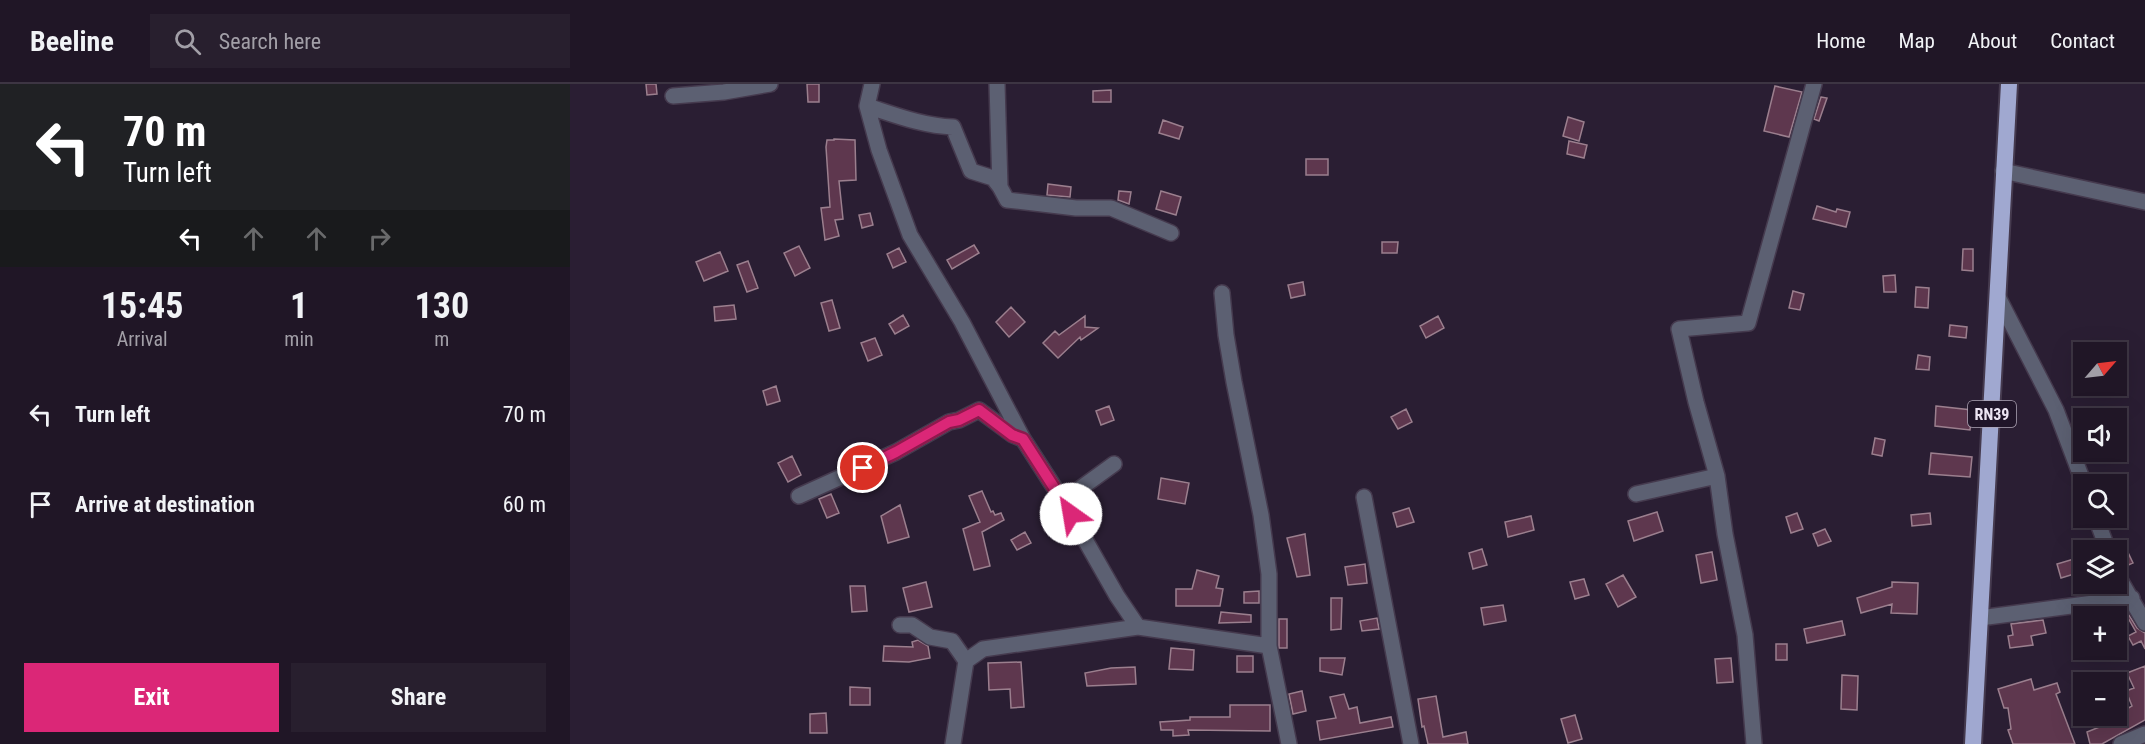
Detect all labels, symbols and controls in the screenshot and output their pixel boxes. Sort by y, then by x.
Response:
search box [150,14,570,68]
text: Beeline [30,25,114,58]
icon: search [171,25,204,58]
text: Search here [219,29,321,54]
text: Home [1816,29,1866,53]
text: Map [1899,29,1935,53]
text: About [1968,29,2017,53]
text: Contact [2050,29,2115,53]
text: 70 m [123,107,206,156]
icon: left [24,108,102,186]
text: Turn left [123,157,212,189]
icon: left [174,222,207,255]
icon: ahead [237,222,270,255]
icon: ahead [300,222,333,255]
icon: right [363,222,396,255]
text: 15:45 [101,285,183,327]
text: 1 [290,285,308,327]
text: 130 [415,285,469,327]
text: Arrival [117,327,168,351]
text: min [284,327,314,351]
text: m [434,327,449,351]
north arrow [2073,342,2127,396]
map controls [2073,342,2127,726]
icon: left [24,398,57,431]
road number: RN39 [1968,401,2016,427]
text: Turn left [75,402,150,427]
text: 70 m [503,402,546,427]
button: sound [2073,408,2127,462]
pin [837,442,888,493]
icon: arrive [846,451,879,484]
button: search [2073,474,2127,528]
position arrow [1039,482,1103,546]
icon: arrive [24,488,57,521]
text: Arrive at destination [75,492,255,517]
text: 60 m [503,492,546,517]
button: layers [2073,540,2127,594]
button: + [2073,606,2127,660]
button: Exit [24,663,279,732]
button: Share [291,663,546,732]
button: − [2073,672,2127,726]

